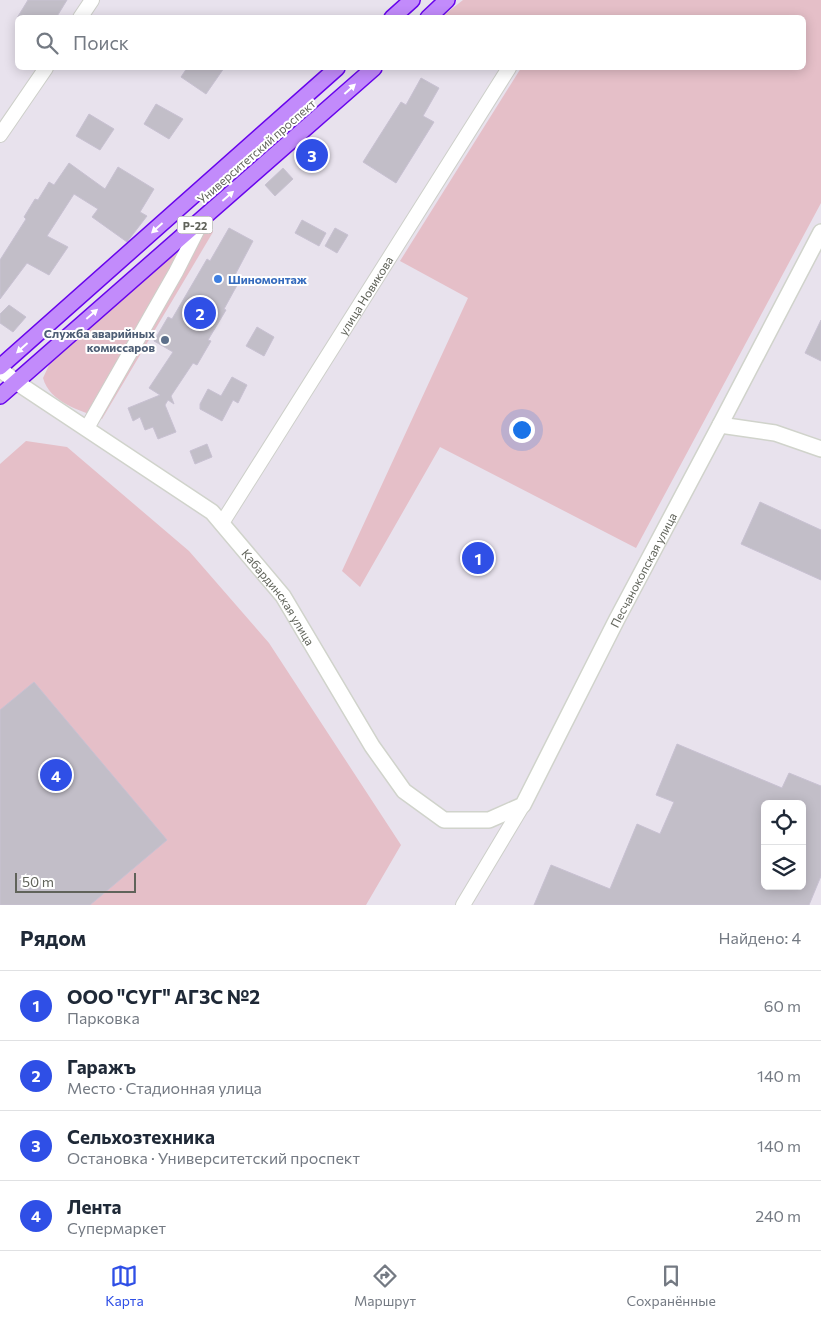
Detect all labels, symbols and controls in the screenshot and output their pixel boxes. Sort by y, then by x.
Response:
search box [15,15,806,70]
icon: search [33,29,61,57]
text: Поиск [73,31,129,54]
one-way arrow [344,83,356,95]
street label: Университетский проспект [194,96,318,206]
pin: 3 [296,136,328,174]
one-way arrow [221,190,233,202]
road number: Р-22 [178,216,212,234]
one-way arrow [151,222,163,234]
street label: улица Новикова [335,253,396,338]
place label: Шиномонтаж [228,272,308,286]
marker: Шиномонтаж [212,273,224,285]
pin: 2 [184,294,216,332]
one-way arrow [85,309,98,320]
place label: Служба аварийных комиссаров [44,326,155,354]
marker: Служба аварийных комиссаров [159,334,171,346]
one-way arrow [17,342,29,354]
your location [509,417,535,443]
street label: Песчанокопская улица [607,510,679,630]
pin: 1 [462,539,494,577]
street label: Кабардинская улица [239,546,318,648]
pin: 4 [40,756,72,794]
map controls [761,800,806,890]
button: locate [761,800,806,845]
button: layers [761,845,806,890]
scale bar [15,870,136,893]
text: 50 m [22,873,54,890]
text: Рядом [20,925,86,950]
text: Найдено: 4 [719,928,801,947]
text: ООО "СУГ" АГЗС №2 [67,985,260,1008]
text: 1 [32,996,40,1015]
text: 60 m [764,996,801,1015]
text: Парковка [67,1008,140,1027]
text: Гаражъ [67,1055,136,1078]
text: 2 [31,1066,41,1085]
text: 140 m [757,1066,801,1085]
text: Место · Стадионная улица [67,1078,262,1097]
text: Сельхозтехника [67,1125,215,1148]
text: 3 [31,1136,41,1155]
text: 140 m [757,1136,801,1155]
text: Остановка · Университетский проспект [67,1148,360,1167]
text: Лента [67,1195,121,1218]
text: 4 [31,1206,41,1225]
text: 240 m [755,1206,801,1225]
text: Супермаркет [67,1218,166,1237]
tab: Карта [105,1262,144,1309]
tab: Маршрут [354,1262,416,1309]
tab: Сохранённые [626,1262,716,1309]

